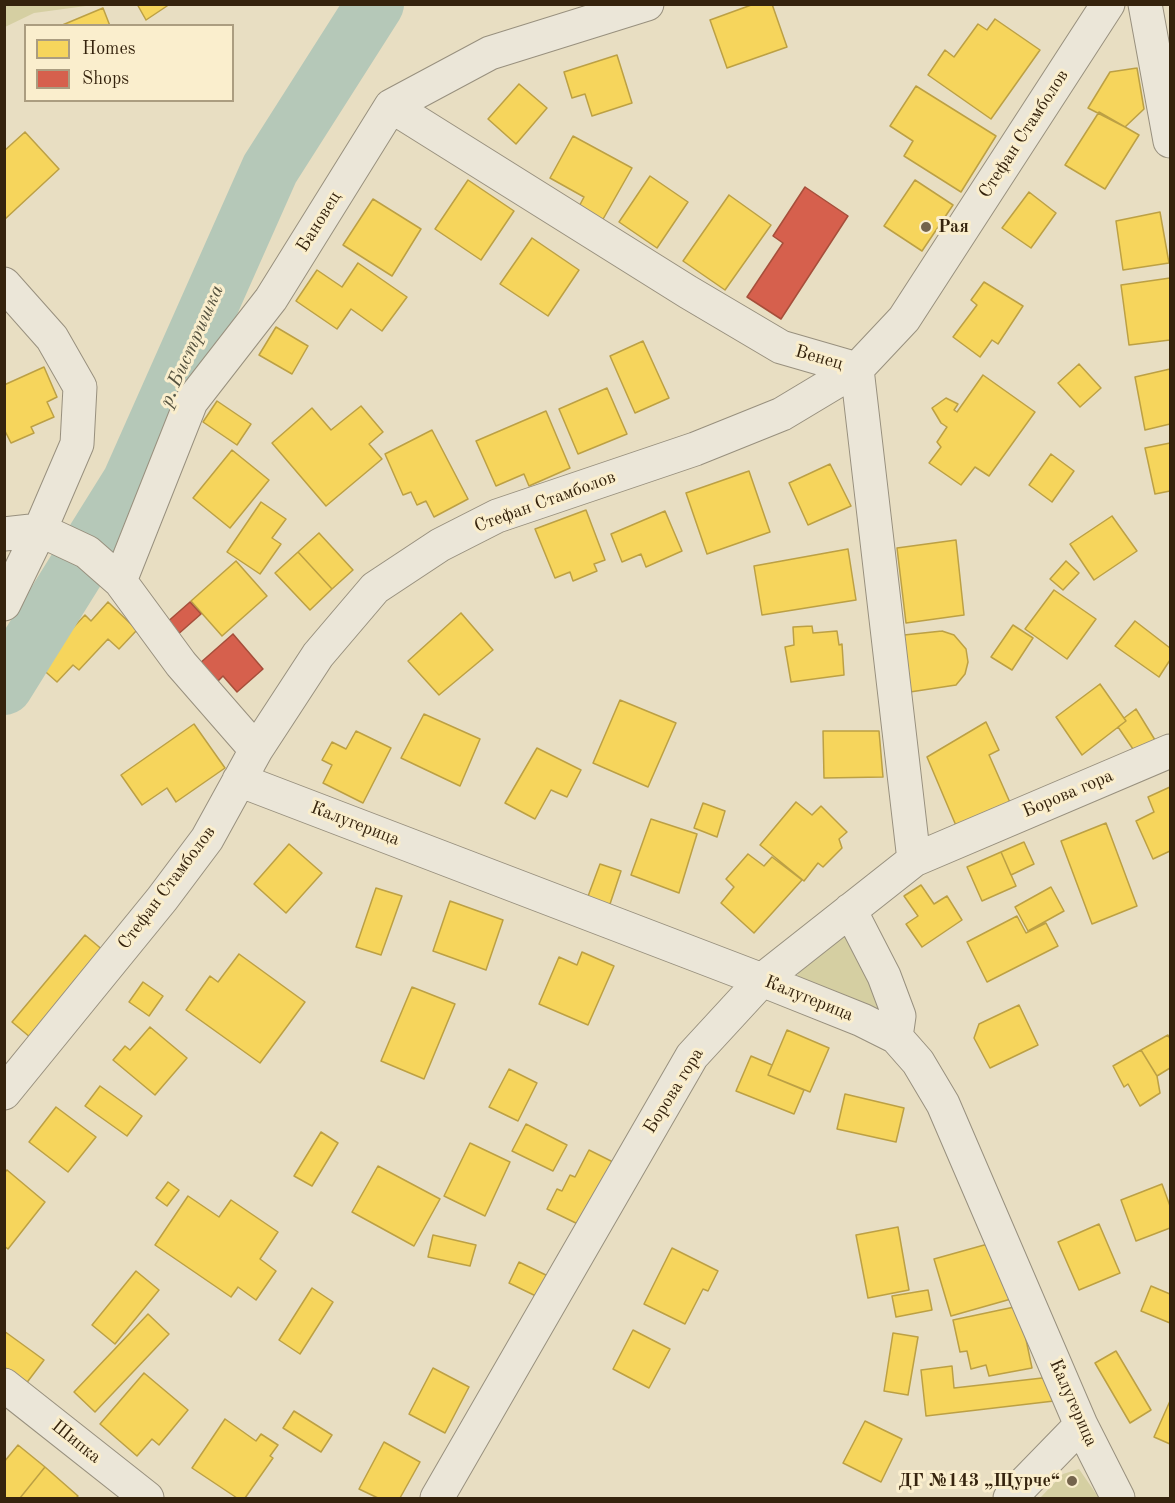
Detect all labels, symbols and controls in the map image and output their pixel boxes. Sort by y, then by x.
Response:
legend [24,24,234,102]
text: Homes [82,40,136,58]
street label: Стефан Стамболов [974,66,1074,202]
text: Shops [82,70,129,88]
street label: Бановец [292,188,346,256]
place label: Рая [938,216,969,238]
marker: Рая [919,220,933,234]
water label: р. Бистришка [154,281,230,411]
street label: Венец [793,341,845,375]
street label: Стефан Стамболов [471,466,619,538]
street label: Борова гора [1019,765,1117,823]
street label: Калугерица [307,797,403,851]
street label: Стефан Стамболов [114,822,220,954]
street label: Калугерица [762,971,856,1027]
street label: Борова гора [639,1044,709,1138]
street label: Калугерица [1044,1356,1102,1450]
street label: Шипка [47,1416,105,1468]
place label: ДГ №143 „Щурче“ [899,1470,1060,1492]
marker: ДГ №143 „Щурче“ [1065,1474,1079,1488]

